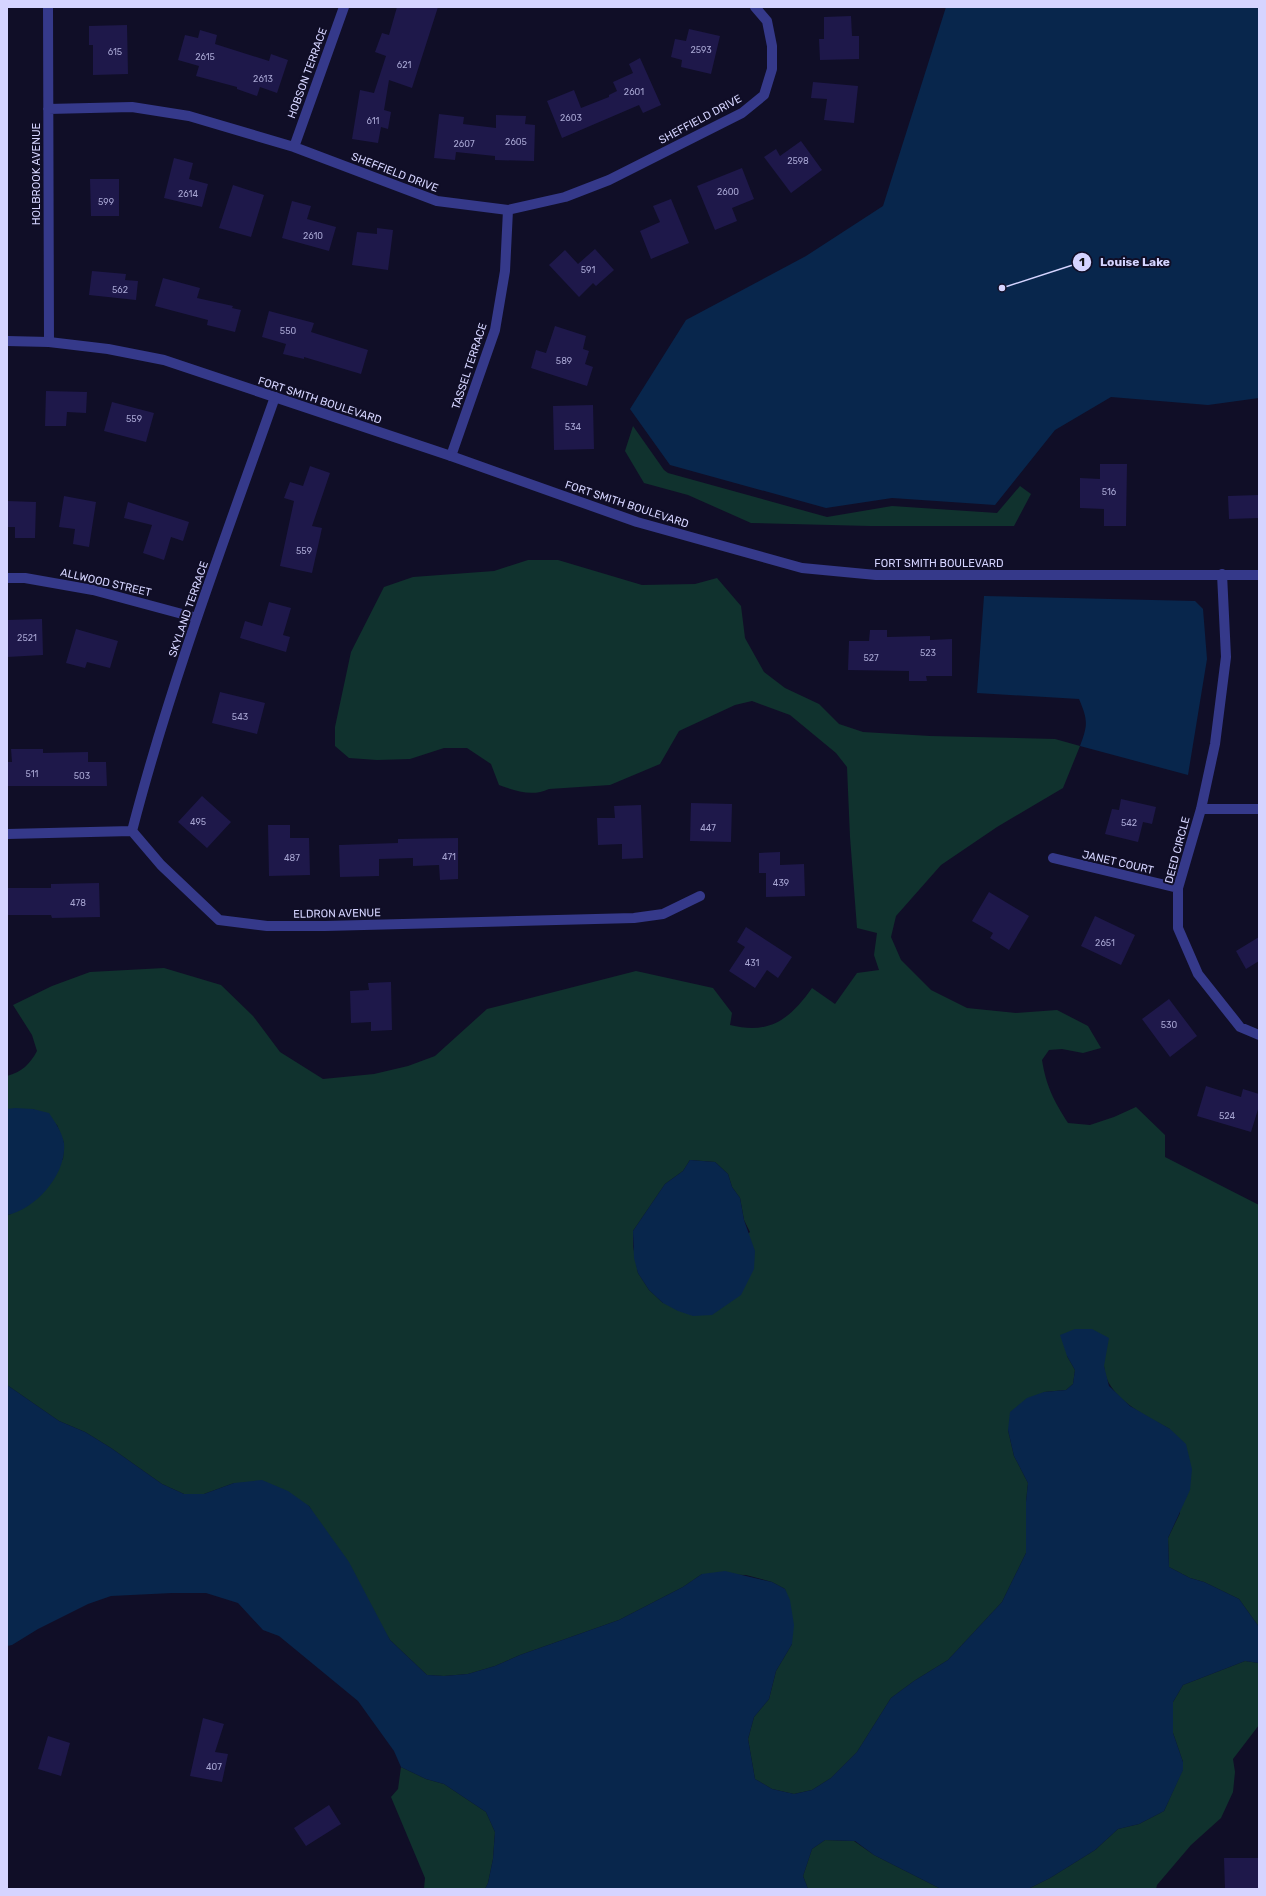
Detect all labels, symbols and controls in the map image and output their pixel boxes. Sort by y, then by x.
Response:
street label: HOBSON TERRACE [285,26,330,120]
house number: 2593 [690,45,712,55]
house number: 615 [108,47,122,57]
house number: 2615 [195,52,215,62]
house number: 621 [397,60,411,70]
house number: 2613 [253,74,273,84]
house number: 2601 [624,87,644,97]
street label: SHEFFIELD DRIVE [657,92,744,147]
house number: 2603 [560,113,582,123]
house number: 611 [367,116,380,126]
street label: HOLBROOK AVENUE [30,122,43,225]
house number: 2605 [505,137,527,147]
house number: 2607 [453,139,475,149]
street label: SHEFFIELD DRIVE [350,150,440,195]
house number: 2598 [787,156,809,166]
house number: 2600 [717,187,739,197]
house number: 2614 [178,189,198,199]
house number: 599 [98,197,114,207]
house number: 2610 [303,231,323,241]
callout: Louise Lake [1072,250,1178,274]
text: 1 [1079,255,1085,269]
text: Louise Lake [1100,255,1170,269]
house number: 591 [581,265,595,275]
house number: 562 [112,285,128,295]
street label: TASSEL TERRACE [449,321,490,411]
house number: 550 [280,326,296,336]
house number: 589 [556,356,572,366]
street label: FORT SMITH BOULEVARD [256,374,383,427]
house number: 559 [126,414,142,424]
house number: 534 [565,422,582,432]
street label: FORT SMITH BOULEVARD [563,478,690,531]
house number: 516 [1102,487,1117,497]
house number: 559 [296,546,312,556]
street label: FORT SMITH BOULEVARD [874,557,1004,570]
street label: SKYLAND TERRACE [166,559,211,659]
street label: ALLWOOD STREET [59,566,153,599]
house number: 2521 [17,633,37,643]
house number: 523 [920,648,936,658]
house number: 527 [863,653,879,663]
house number: 543 [232,712,248,722]
house number: 511 [26,769,39,779]
house number: 503 [74,771,90,781]
street label: DEED CIRCLE [1162,815,1193,885]
house number: 495 [190,817,206,827]
house number: 542 [1121,818,1137,828]
house number: 447 [700,823,716,833]
street label: JANET COURT [1081,848,1156,877]
house number: 471 [442,852,456,862]
house number: 487 [284,853,300,863]
house number: 439 [773,878,789,888]
house number: 478 [70,898,86,908]
street label: ELDRON AVENUE [293,906,381,921]
house number: 2651 [1095,938,1115,948]
house number: 431 [745,958,759,968]
house number: 530 [1161,1020,1178,1030]
house number: 524 [1219,1111,1235,1121]
house number: 407 [206,1762,222,1772]

